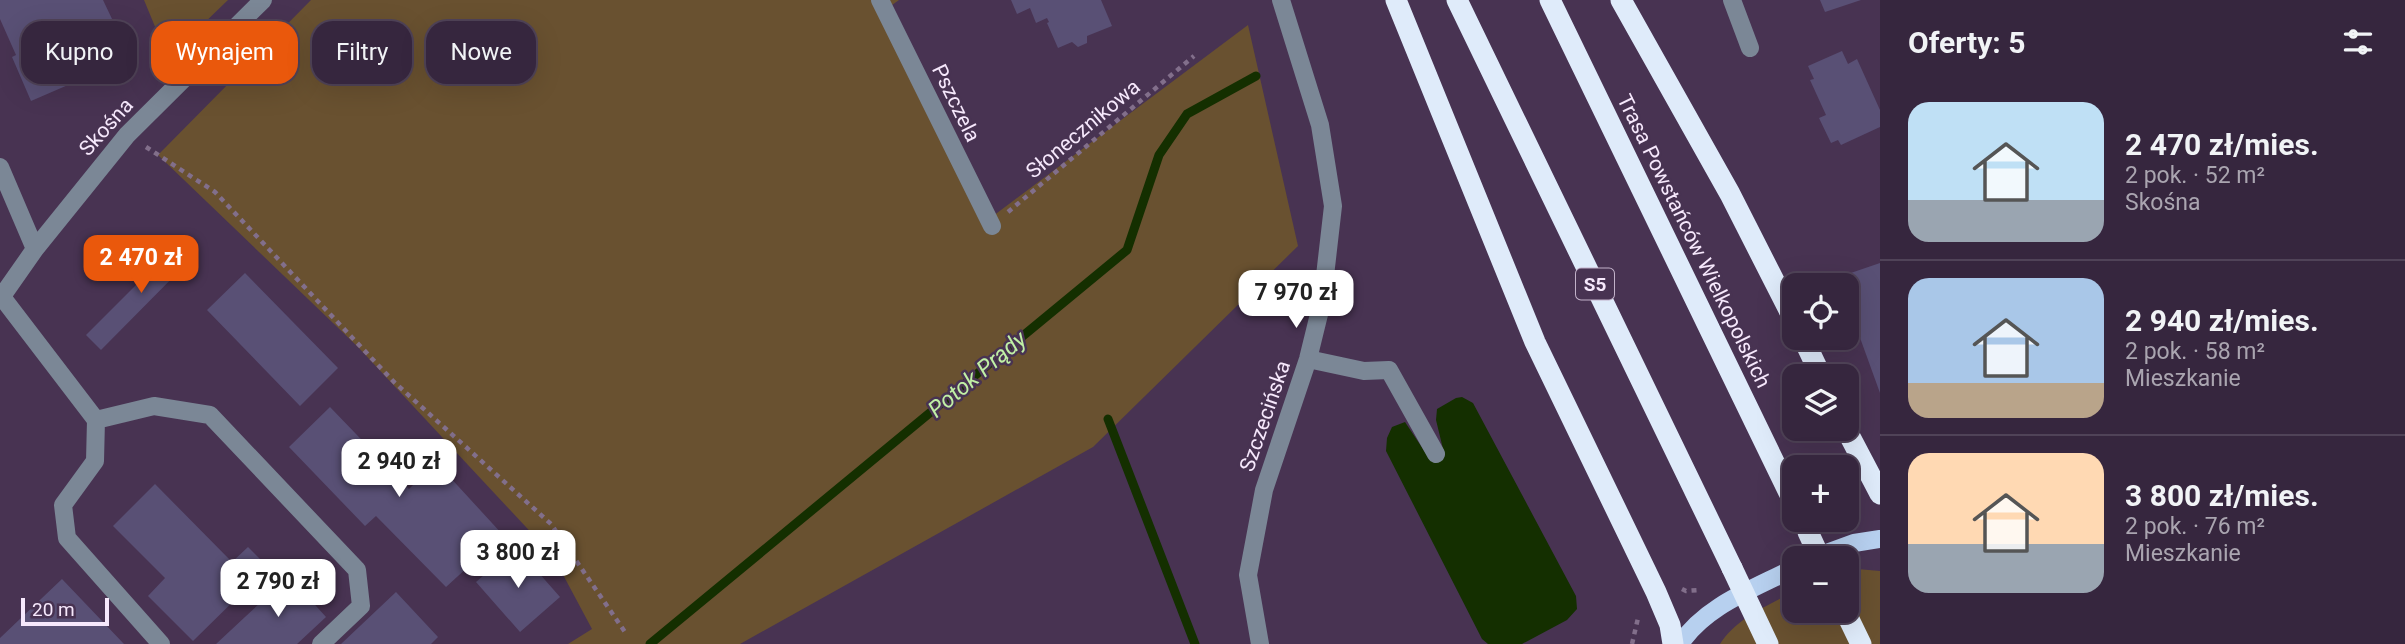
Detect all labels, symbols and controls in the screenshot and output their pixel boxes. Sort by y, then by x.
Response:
chip: Kupno [21,21,137,84]
chip: Wynajem [151,21,298,84]
chip: Filtry [312,21,412,84]
chip: Nowe [426,21,536,84]
icon: filters [2339,23,2377,61]
text: Oferty: 5 [1908,25,2025,60]
street label: Pszczela [927,60,985,146]
street label: Słonecznikowa [1021,75,1145,183]
street label: Trasa Powstańców Wielkopolskich [1612,90,1776,392]
street label: Skośna [74,93,138,161]
text: 2 470 zł/mies. [2125,127,2319,162]
icon: home [1964,130,2048,214]
text: 2 pok. · 52 m² [2125,162,2265,189]
text: Skośna [2125,189,2201,216]
pin: 2 470 zł [69,236,213,295]
text: 2 470 zł [100,244,182,271]
road number: S5 [1576,268,1614,300]
pin: 7 970 zł [1224,270,1368,330]
map controls [1782,273,1859,623]
button: locate [1782,273,1859,350]
text: 7 970 zł [1255,279,1337,306]
text: 2 940 zł/mies. [2125,303,2319,338]
icon: home [1964,306,2048,390]
water label: Potok Prądy [923,325,1033,423]
text: 2 pok. · 58 m² [2125,338,2265,365]
street label: Szczecińska [1235,357,1295,475]
button: layers [1782,364,1859,441]
text: Mieszkanie [2125,365,2241,392]
pin: 2 940 zł [327,440,471,499]
text: 2 940 zł [358,448,440,475]
button: + [1782,455,1859,532]
text: 3 800 zł/mies. [2125,478,2319,513]
icon: home [1964,481,2048,565]
text: 2 pok. · 76 m² [2125,513,2265,540]
pin: 3 800 zł [446,530,590,590]
text: 3 800 zł [477,539,559,566]
text: Mieszkanie [2125,540,2241,567]
button: − [1782,546,1859,623]
pin: 2 790 zł [206,560,350,619]
text: 2 790 zł [237,568,319,595]
scale bar [21,595,108,627]
text: 20 m [32,598,75,621]

